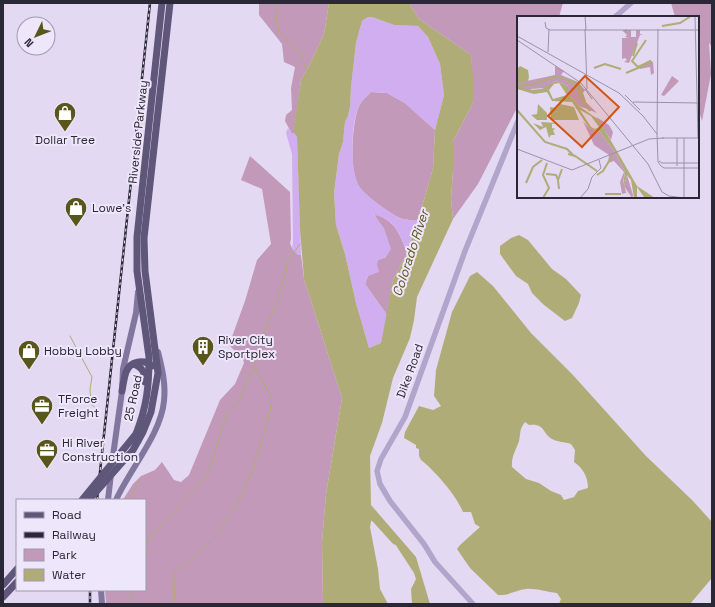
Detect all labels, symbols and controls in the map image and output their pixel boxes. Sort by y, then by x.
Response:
north arrow [16,16,56,56]
inset map [517,16,699,198]
text: N [21,35,36,50]
street label: Riverside Parkway [125,79,151,185]
shop icon: Dollar Tree [52,100,78,133]
place label: Dollar Tree [35,132,95,148]
shop icon: Lowe's [63,195,89,228]
place label: Lowe's [92,200,131,216]
water label: Colorado River [388,206,433,299]
place label: River City Sportplex [218,332,275,362]
building icon: River City Sportplex [190,334,216,367]
shop icon: Hobby Lobby [16,338,42,371]
street label: Dike Road [393,342,427,400]
place label: Hobby Lobby [44,343,122,359]
street label: 25 Road [120,373,146,423]
place label: TForce Freight [58,391,99,421]
office icon: TForce Freight [29,393,55,426]
place label: Hi River Construction [62,435,138,465]
office icon: Hi River Construction [34,437,60,470]
legend [16,499,146,591]
text: Road [52,507,81,523]
text: Railway [52,527,96,543]
text: Park [52,547,77,563]
text: Water [52,567,86,583]

